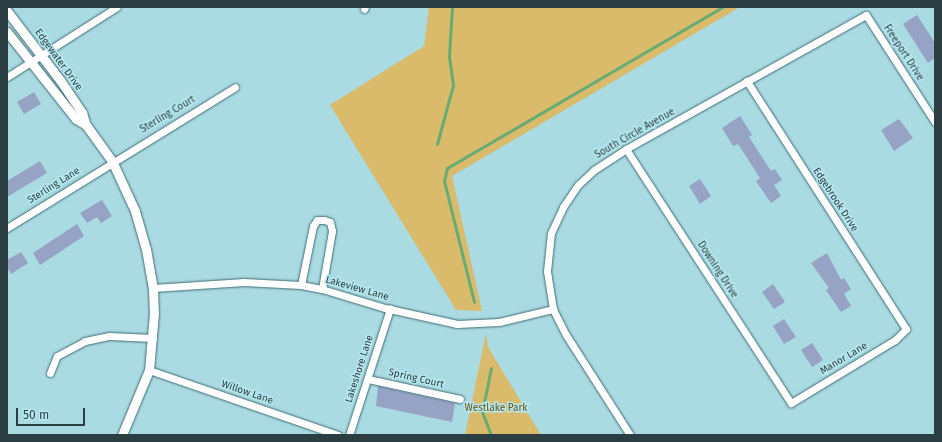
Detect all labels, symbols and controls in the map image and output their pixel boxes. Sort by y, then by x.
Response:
street label: Freeport Drive [880,23,926,83]
street label: Edgewater Drive [32,27,84,93]
street label: Sterling Court [138,94,198,136]
street label: South Circle Avenue [593,106,677,162]
street label: Sterling Lane [26,165,82,207]
street label: Edgebrook Drive [810,166,860,234]
street label: Downing Drive [694,239,740,301]
street label: Lakeview Lane [324,274,390,304]
street label: Lakeshore Lane [343,334,377,404]
street label: Manor Lane [818,340,870,378]
street label: Spring Court [387,367,445,391]
street label: Willow Lane [219,379,275,407]
scale bar [18,400,87,426]
park label: Westlake Park [465,403,527,415]
text: 50 m [23,408,49,422]

